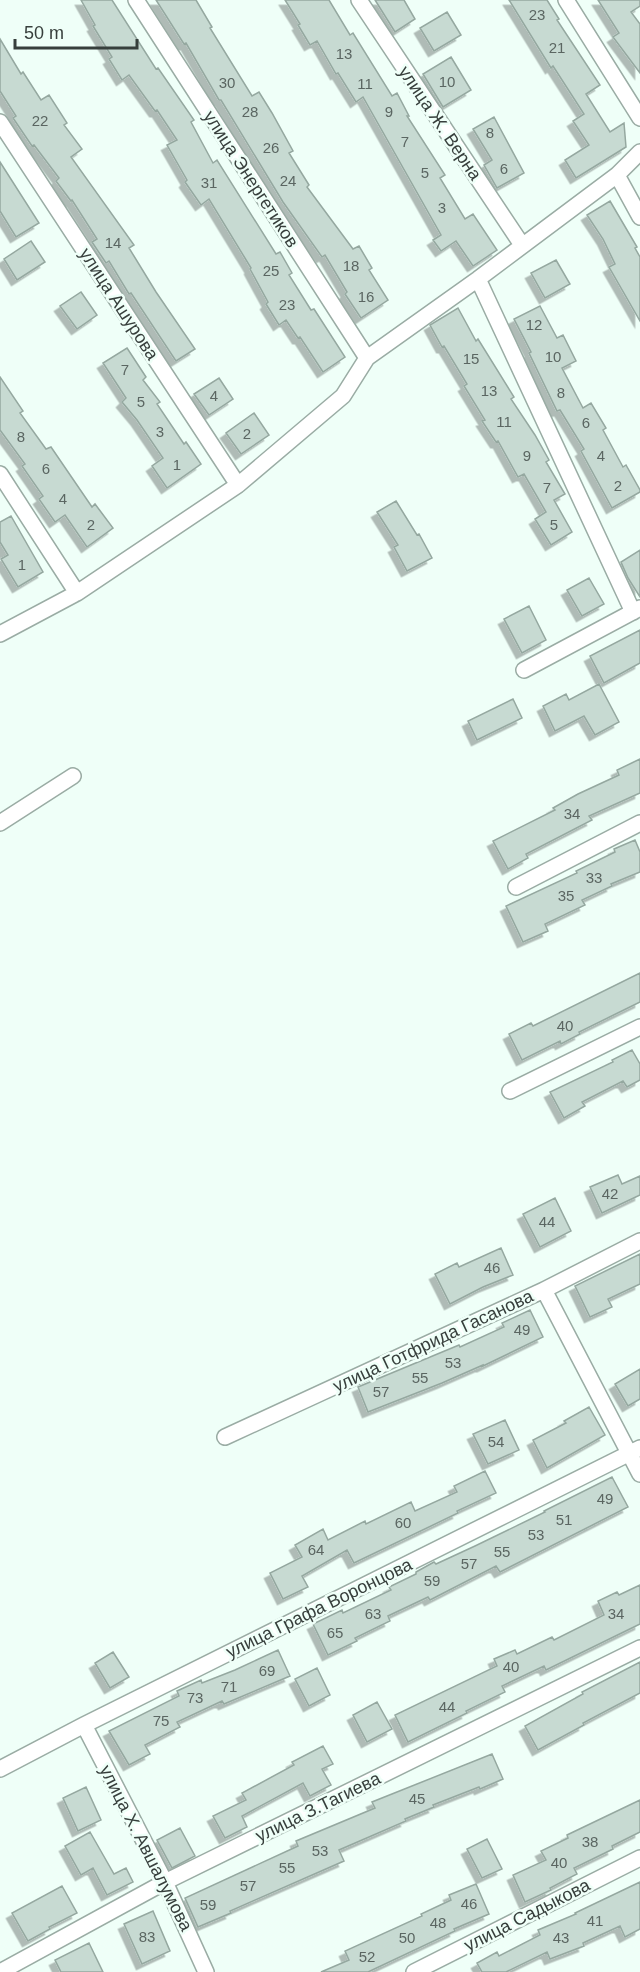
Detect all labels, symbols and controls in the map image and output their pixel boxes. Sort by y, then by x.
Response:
house number: 23 [529,6,545,23]
scale bar [15,12,136,50]
text: 50 m [24,23,64,43]
house number: 21 [549,39,565,56]
house number: 13 [336,45,352,62]
street label: улица Ж. Верна [394,62,486,185]
house number: 10 [439,73,455,90]
house number: 30 [219,74,235,91]
house number: 11 [357,75,373,92]
house number: 28 [242,103,258,120]
house number: 9 [385,103,393,120]
street label: улица Энергетиков [199,107,303,251]
house number: 22 [32,112,48,129]
house number: 8 [486,124,494,141]
house number: 7 [401,133,409,150]
house number: 26 [263,139,279,156]
house number: 6 [500,160,508,177]
house number: 5 [421,164,429,181]
house number: 24 [280,172,296,189]
house number: 31 [201,174,217,191]
house number: 3 [438,199,446,216]
house number: 14 [105,234,121,251]
street label: улица Ашурова [75,244,163,364]
house number: 18 [343,257,359,274]
house number: 25 [263,262,279,279]
house number: 16 [358,288,374,305]
house number: 23 [279,296,295,313]
house number: 12 [526,316,542,333]
house number: 10 [545,348,561,365]
house number: 15 [463,350,479,367]
house number: 7 [121,361,129,378]
house number: 13 [481,382,497,399]
house number: 8 [557,384,565,401]
house number: 4 [210,387,218,404]
house number: 5 [137,393,145,410]
house number: 11 [496,413,512,430]
house number: 6 [582,414,590,431]
house number: 3 [156,423,164,440]
house number: 2 [243,425,251,442]
house number: 8 [17,428,25,445]
house number: 9 [523,447,531,464]
house number: 4 [597,447,605,464]
house number: 1 [173,456,181,473]
house number: 6 [42,460,50,477]
house number: 2 [614,477,622,494]
house number: 7 [543,479,551,496]
house number: 4 [59,490,67,507]
house number: 2 [87,516,95,533]
house number: 5 [550,516,558,533]
house number: 1 [18,556,26,573]
house number: 34 [564,805,580,822]
house number: 33 [586,869,602,886]
house number: 35 [558,887,574,904]
house number: 40 [557,1017,573,1034]
house number: 42 [602,1185,618,1202]
house number: 44 [539,1213,555,1230]
house number: 46 [484,1259,500,1276]
street label: улица Готфрида Гасанова [330,1285,537,1396]
house number: 49 [514,1321,530,1338]
house number: 53 [445,1354,461,1371]
house number: 55 [412,1369,428,1386]
house number: 57 [373,1383,389,1400]
house number: 54 [488,1433,504,1450]
house number: 49 [597,1490,613,1507]
house number: 51 [556,1511,572,1528]
house number: 60 [395,1514,411,1531]
house number: 53 [528,1526,544,1543]
house number: 64 [308,1541,324,1558]
house number: 55 [494,1543,510,1560]
street label: улица Графа Воронцова [223,1554,416,1662]
house number: 57 [461,1555,477,1572]
house number: 59 [424,1572,440,1589]
house number: 63 [365,1605,381,1622]
house number: 34 [608,1605,624,1622]
house number: 65 [327,1624,343,1641]
house number: 40 [503,1658,519,1675]
house number: 69 [259,1662,275,1679]
house number: 71 [221,1678,237,1695]
house number: 73 [187,1689,203,1706]
house number: 44 [439,1698,455,1715]
house number: 75 [153,1712,169,1729]
street label: улица Х. Авшалумова [95,1762,197,1935]
street label: улица З.Тагиева [252,1768,385,1846]
house number: 45 [409,1790,425,1807]
house number: 38 [582,1833,598,1850]
house number: 53 [312,1842,328,1859]
house number: 40 [551,1854,567,1871]
house number: 55 [279,1859,295,1876]
street label: улица Садыкова [461,1874,594,1955]
house number: 57 [240,1877,256,1894]
house number: 46 [461,1895,477,1912]
house number: 59 [200,1896,216,1913]
house number: 41 [587,1912,603,1929]
house number: 48 [430,1914,446,1931]
house number: 83 [139,1928,155,1945]
house number: 50 [399,1929,415,1946]
house number: 43 [553,1929,569,1946]
house number: 52 [359,1948,375,1965]

